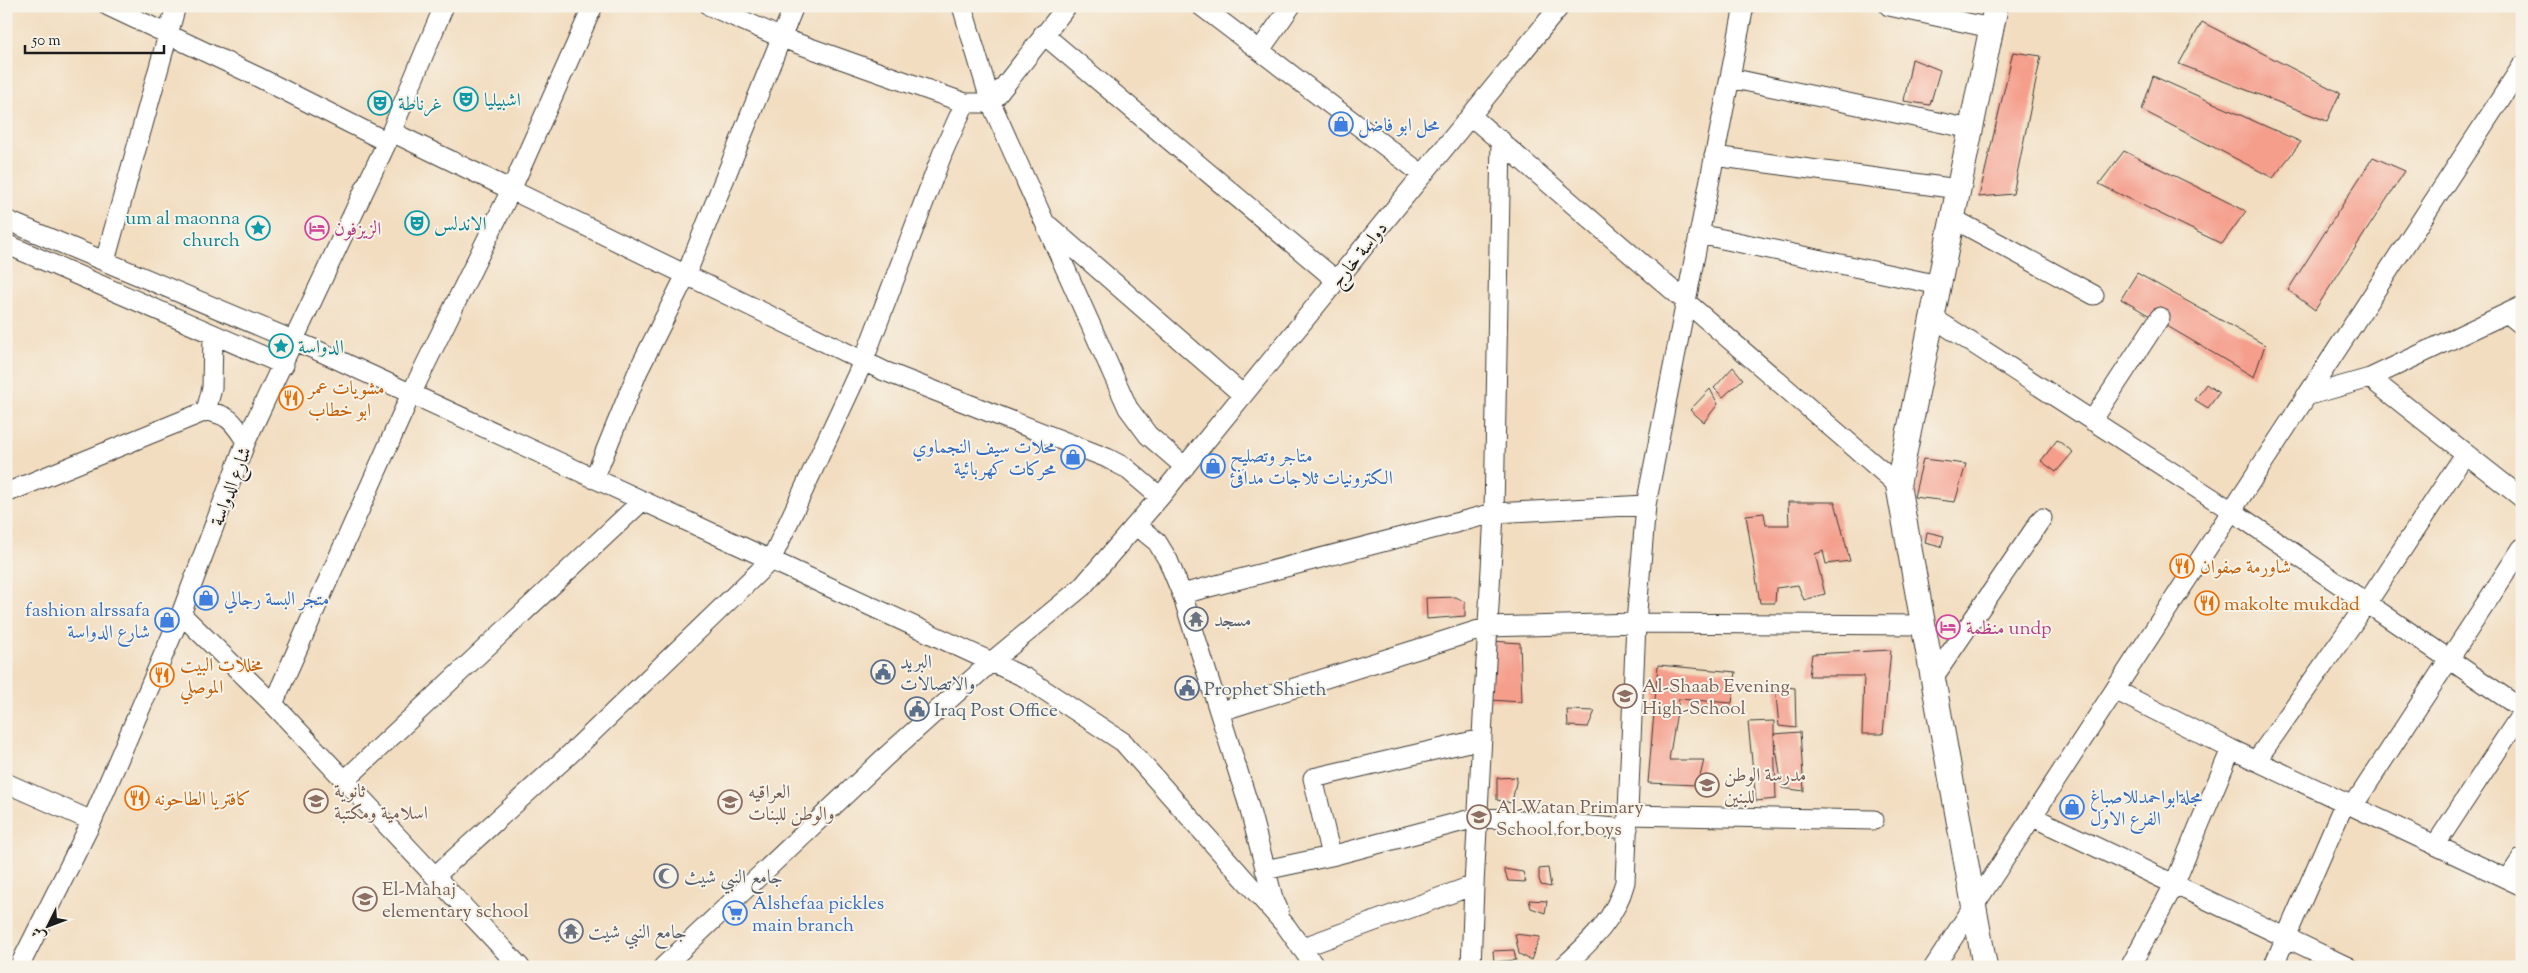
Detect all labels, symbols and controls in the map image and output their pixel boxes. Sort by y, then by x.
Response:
scale bar [25,22,164,54]
text: 50 m [31,31,61,52]
theatre icon: اشبيليا [453,86,479,112]
place label: اشبيليا [484,88,521,115]
theatre icon: غرناطة [367,90,393,116]
place label: غرناطة [398,92,442,119]
shop icon: محل ابو فاضل [1328,111,1354,137]
place label: محل ابو فاضل [1358,113,1440,140]
place label: um al maonna church [125,206,240,255]
theatre icon: الاندلس [404,210,430,236]
place label: الاندلس [434,212,487,239]
place icon: um al maonna church [245,215,271,241]
hotel icon: الزيزفون [304,215,330,241]
place label: الزيزفون [334,217,381,244]
street label: دواسة خارج [1325,217,1397,296]
place icon: الدواسة [268,333,294,359]
place label: الدواسة [298,335,344,362]
place label: مشويات عمر ابو خطاب [306,376,385,425]
restaurant icon: مشويات عمر ابو خطاب [278,385,304,411]
place label: محلات سيف النجماوي محركات كهربائية [912,435,1056,484]
street label: شارع الدواسة [205,443,260,530]
shop icon: محلات سيف النجماوي محركات كهربائية [1060,444,1086,470]
place label: متاجر وتصليح الكترونيات ثلاجات مدافئ [1230,444,1393,493]
shop icon: متاجر وتصليح الكترونيات ثلاجات مدافئ [1200,453,1226,479]
restaurant icon: شاورمة صفوان [2169,553,2195,579]
place label: شاورمة صفوان [2200,555,2291,582]
shop icon: متجر البسة رجالي [193,585,219,611]
place label: متجر البسة رجالي [224,587,329,614]
restaurant icon: makolte mukdad [2194,590,2220,616]
place label: makolte mukdad [2224,592,2360,619]
place label: fashion alrssafa شارع الدواسة [25,598,150,647]
temple icon: مسجد [1183,606,1209,632]
shop icon: fashion alrssafa شارع الدواسة [154,607,180,633]
place label: مسجد [1214,608,1251,635]
hotel icon: منظمة undp [1935,614,1961,640]
place label: منظمة undp [1966,616,2052,643]
place label: البريد والاتصالات [900,650,975,699]
place label: مخللات البيت الموصلي [180,653,263,705]
public building icon: البريد والاتصالات [870,659,896,685]
restaurant icon: مخللات البيت الموصلي [149,662,175,688]
place label: Al-Shaab Evening High-School [1642,674,1790,723]
public building icon: Prophet Shieth [1174,675,1200,701]
place label: Prophet Shieth [1204,677,1327,704]
school or university icon: Al-Shaab Evening High-School [1612,683,1638,709]
public building icon: Iraq Post Office [904,696,930,722]
place label: Iraq Post Office [934,698,1058,725]
place label: مدرسة الوطن للبنين [1724,763,1806,812]
school or university icon: مدرسة الوطن للبنين [1694,772,1720,798]
place label: ثانوية اسلامية ومكتبة [334,779,428,828]
place label: العراقيه والوطن للبنات [748,780,835,829]
restaurant icon: كافتريا الطاحونه [124,785,150,811]
place label: مجلةابواحمدللاصباغ الفرع الاول [2090,785,2203,834]
place label: كافتريا الطاحونه [154,787,251,814]
school or university icon: ثانوية اسلامية ومكتبة [303,788,329,814]
school or university icon: العراقيه والوطن للبنات [717,789,743,815]
shop icon: مجلةابواحمدللاصباغ الفرع الاول [2059,794,2085,820]
place label: Al-Watan Primary School for boys [1496,795,1644,844]
school or university icon: Al-Watan Primary School for boys [1466,804,1492,830]
mosque icon: جامع النبي شيث [653,863,679,889]
place label: جامع النبي شيث [684,865,783,895]
place label: El-Mahaj elementary school [382,877,529,926]
school or university icon: El-Mahaj elementary school [352,886,378,912]
place label: Alshefaa pickles main branch [752,891,884,940]
north arrow [22,900,72,950]
supermarket icon: Alshefaa pickles main branch [722,900,748,926]
temple icon: جامع النبي شيت [558,918,584,944]
place label: جامع النبي شيت [588,920,687,950]
text: ش [28,921,52,945]

